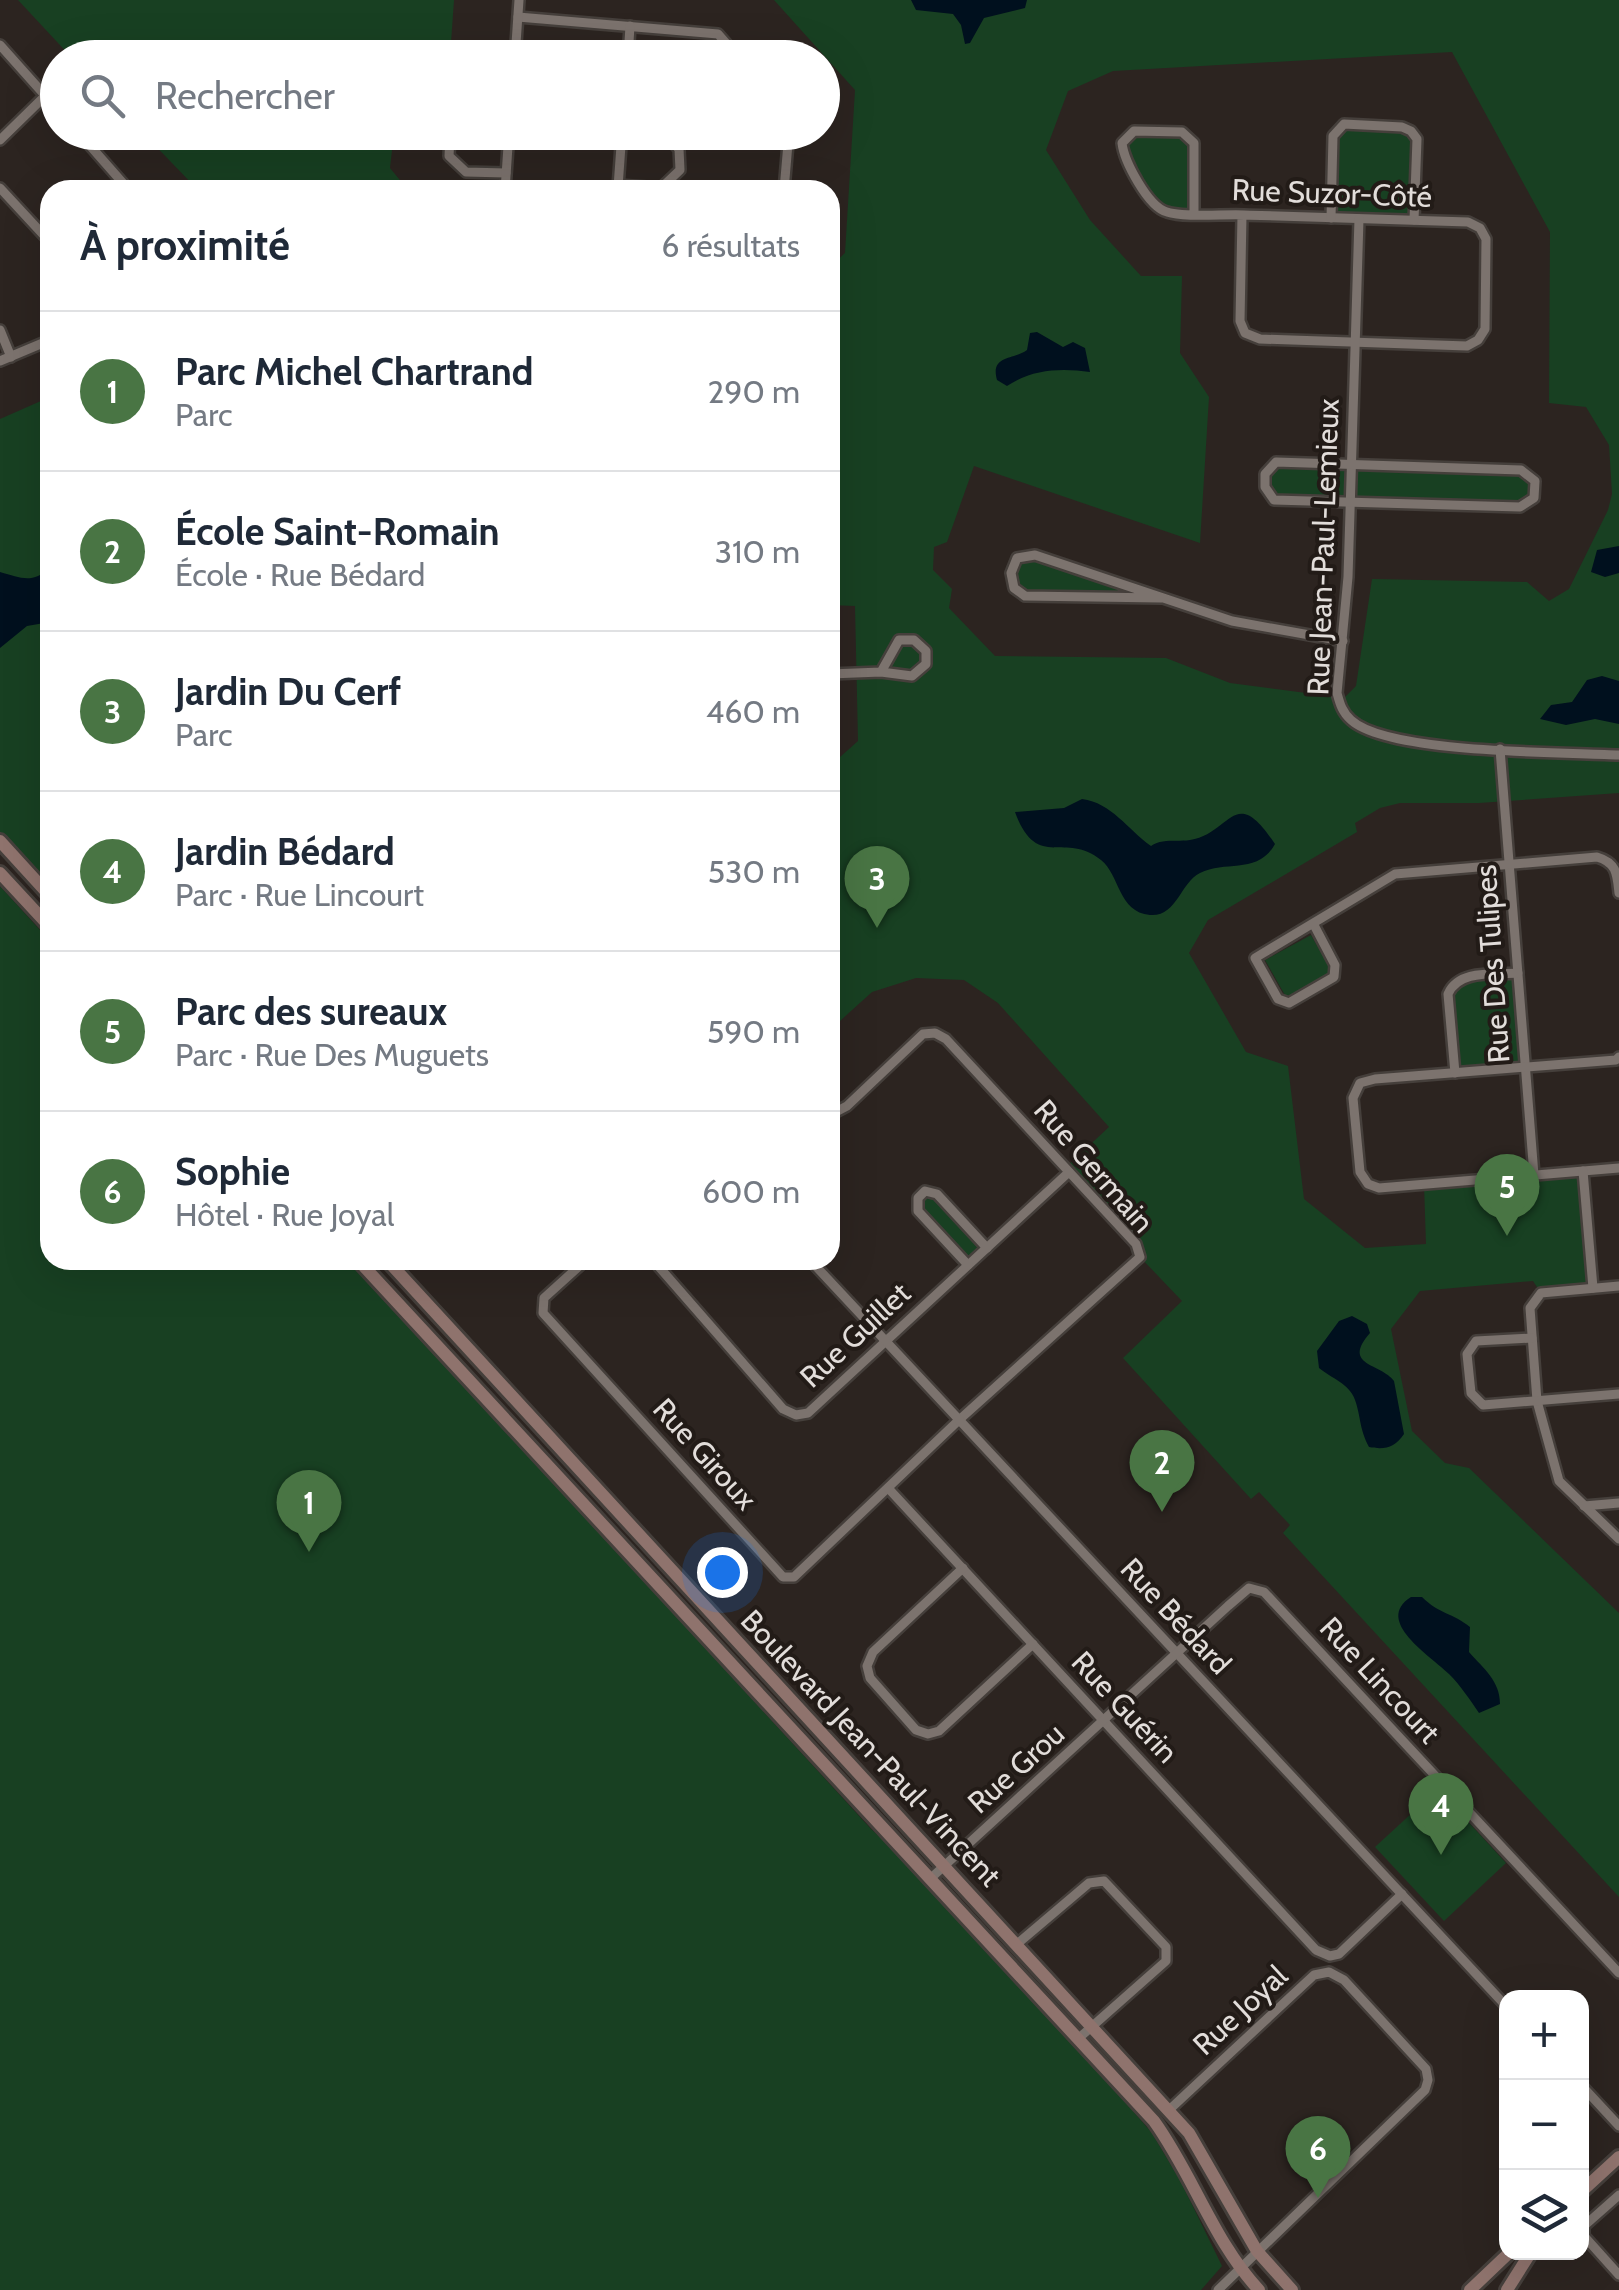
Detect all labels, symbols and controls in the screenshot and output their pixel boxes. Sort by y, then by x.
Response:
search box [40,40,840,150]
icon: search [75,68,130,123]
text: Rechercher [155,72,335,119]
street label: Rue Suzor-Côté [1231,171,1433,215]
text: À proximité [80,219,290,271]
text: 6 résultats [661,226,800,265]
text: Parc Michel Chartrand [175,348,533,395]
text: 1 [107,372,118,411]
text: 290 m [707,372,800,411]
text: Parc [175,395,232,434]
street label: Rue Jean-Paul-Lemieux [1299,398,1347,696]
text: École Saint-Romain [175,508,499,555]
text: 2 [104,532,121,571]
text: 310 m [715,532,800,571]
text: École · Rue Bédard [175,555,425,594]
text: Jardin Du Cerf [175,668,401,715]
text: 3 [104,692,121,731]
text: 460 m [706,692,800,731]
text: Parc [175,715,232,754]
text: Jardin Bédard [175,828,395,875]
pin: 3 [844,846,910,928]
text: 4 [103,852,122,891]
text: 530 m [708,852,800,891]
street label: Rue Des Tulipes [1467,864,1517,1064]
text: Parc · Rue Lincourt [175,875,424,914]
text: Parc des sureaux [175,988,447,1035]
text: 5 [104,1012,121,1051]
text: 590 m [707,1012,800,1051]
text: Parc · Rue Des Muguets [175,1035,489,1074]
street label: Rue Germain [1026,1092,1162,1240]
text: Sophie [175,1148,290,1195]
pin: 5 [1474,1154,1540,1236]
text: 6 [104,1172,121,1211]
text: 600 m [702,1172,800,1211]
text: Hôtel · Rue Joyal [175,1195,394,1234]
street label: Rue Guillet [792,1275,918,1395]
street label: Rue Giroux [645,1391,765,1517]
pin: 2 [1130,1430,1194,1512]
pin: 1 [276,1470,342,1552]
your location [697,1547,748,1598]
street label: Rue Bédard [1113,1550,1239,1682]
street label: Boulevard Jean-Paul-Vincent [733,1602,1009,1894]
street label: Rue Lincourt [1312,1609,1448,1751]
street label: Rue Guérin [1064,1643,1186,1771]
street label: Rue Grou [960,1715,1072,1821]
pin: 4 [1408,1772,1474,1855]
street label: Rue Joyal [1185,1957,1295,2063]
map controls [1499,1990,1589,2260]
button: + [1499,1990,1589,2080]
button: − [1499,2080,1589,2170]
pin: 6 [1286,2116,1350,2198]
button: layers [1499,2170,1589,2260]

